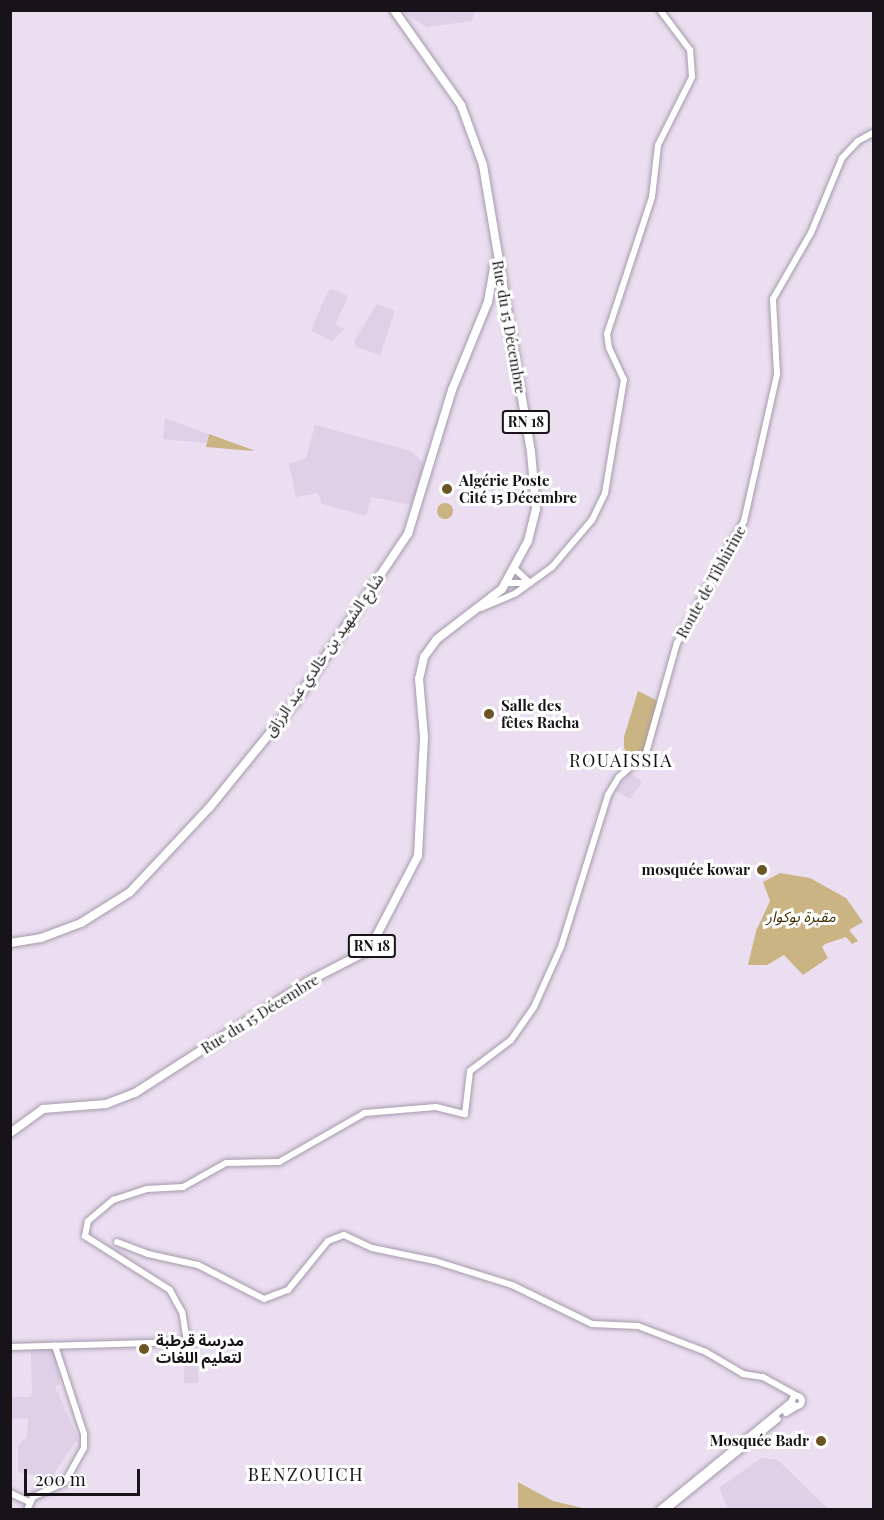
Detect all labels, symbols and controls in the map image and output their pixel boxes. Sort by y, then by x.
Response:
street label: Rue du 15 Décembre [488,259,530,395]
road number: RN 18 [500,411,552,433]
place label: Algérie Poste Cité 15 Décembre [459,471,577,506]
marker: Algérie Poste Cité 15 Décembre [440,482,454,496]
street label: Route de Tibhirine [673,522,749,642]
street label: شارع الشهيد بن خالدي عبد الرزاق [261,570,387,740]
place label: Salle des fêtes Racha [501,696,579,731]
marker: Salle des fêtes Racha [482,707,496,721]
district label: ROUAISSIA [569,749,673,771]
place label: mosquée kowar [641,861,750,879]
marker: mosquée kowar [755,863,769,877]
park label: مقبرة بوكوار [766,908,836,926]
road number: RN 18 [346,935,398,957]
street label: Rue du 15 Décembre [198,971,322,1057]
place label: مدرسة قرطبة لتعليم اللغات [156,1331,244,1366]
marker: مدرسة قرطبة لتعليم اللغات [137,1342,151,1356]
place label: Mosquée Badr [710,1432,809,1450]
marker: Mosquée Badr [814,1434,828,1448]
scale bar [27,1457,142,1495]
district label: BENZOUICH [248,1463,364,1485]
text: 200 m [35,1467,86,1491]

